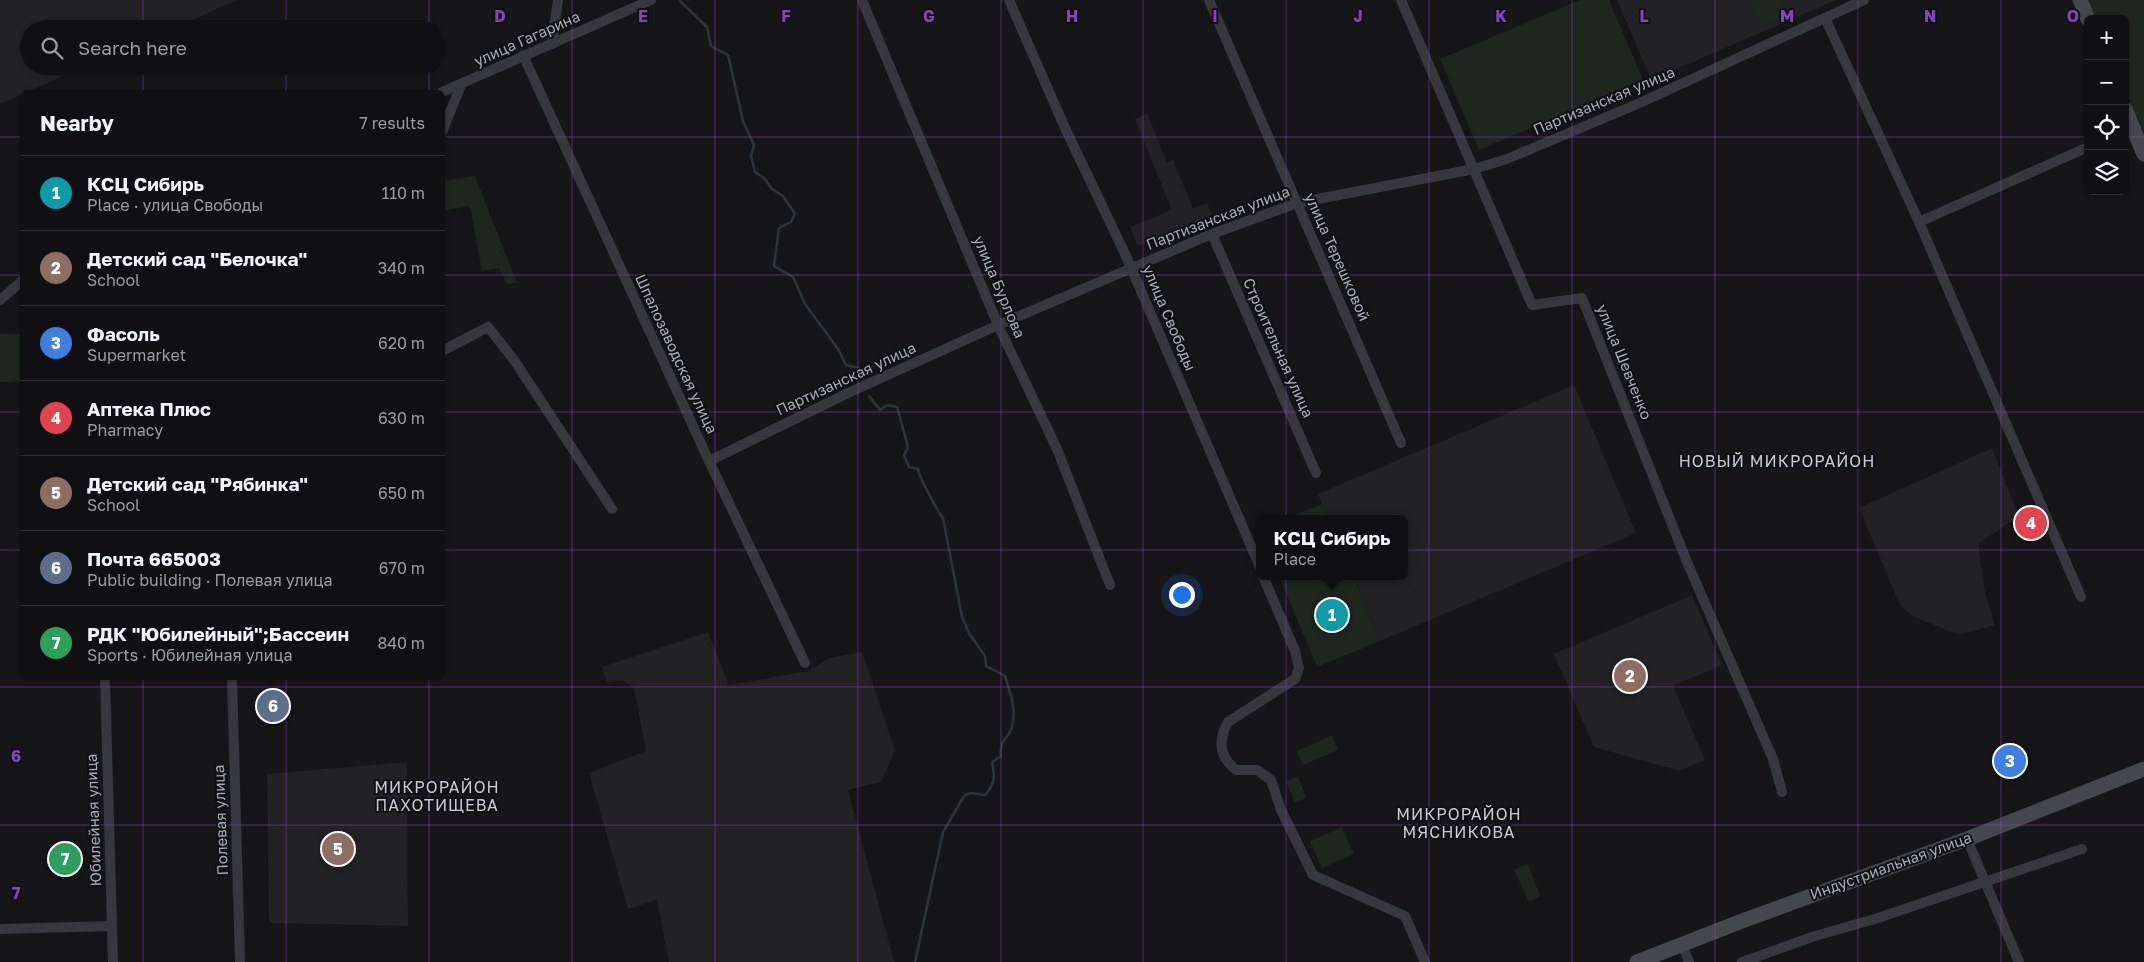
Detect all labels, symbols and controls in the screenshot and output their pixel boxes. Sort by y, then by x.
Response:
text: D [494,6,506,26]
text: E [638,6,648,26]
text: F [781,6,791,26]
text: G [923,6,935,26]
text: H [1066,6,1078,26]
text: I [1212,6,1218,26]
text: J [1353,6,1363,26]
text: K [1495,6,1507,26]
text: L [1639,6,1649,26]
text: M [1780,6,1794,26]
text: N [1924,6,1936,26]
text: O [2067,6,2079,26]
street label: улица Гагарина [471,7,582,70]
map controls [2084,15,2129,195]
button: + [2084,15,2129,60]
search box [20,20,445,75]
icon: search [38,34,66,62]
text: Search here [78,36,187,59]
button: − [2084,60,2129,105]
street label: Партизанская улица [1530,62,1677,138]
button: locate [2084,105,2129,150]
text: Nearby [40,110,114,136]
text: 7 results [359,113,425,133]
button: layers [2084,150,2129,195]
text: КСЦ Сибирь [87,172,204,195]
street label: Партизанская улица [1143,181,1292,253]
text: 1 [52,183,60,203]
text: 110 m [381,183,425,203]
street label: улица Терешковой [1302,190,1374,323]
text: Place · улица Свободы [87,195,263,215]
street label: улица Бурлова [970,233,1030,340]
text: Детский сад "Белочка" [87,247,307,270]
text: 2 [51,258,61,278]
text: 340 m [378,258,425,278]
street label: улица Свободы [1140,262,1200,373]
text: School [87,270,140,290]
street label: Шпалозаводская улица [632,271,722,436]
street label: Строительная улица [1240,275,1318,420]
street label: улица Шевченко [1594,301,1656,422]
text: Фасоль [87,322,160,345]
text: 3 [51,333,61,353]
text: 620 m [378,333,425,353]
street label: Партизанская улица [773,338,918,418]
text: Supermarket [87,345,186,365]
text: Аптека Плюс [87,397,211,420]
text: 4 [51,408,61,428]
text: 630 m [378,408,425,428]
text: Pharmacy [87,420,163,440]
district label: НОВЫЙ МИКРОРАЙОН [1679,451,1875,471]
text: Детский сад "Рябинка" [87,472,308,495]
text: 5 [51,483,61,503]
text: 650 m [378,483,425,503]
text: School [87,495,140,515]
pin: 4 [2015,504,2047,542]
popup [1256,515,1408,580]
text: КСЦ Сибирь [1273,526,1391,549]
text: Почта 665003 [87,547,221,570]
text: Place [1273,549,1316,569]
text: 6 [51,558,61,578]
text: 670 m [379,558,425,578]
text: Public building · Полевая улица [87,570,333,590]
your location [1169,582,1195,608]
pin: 1 [1316,596,1348,634]
text: РДК "Юбилейный";Бассеин [87,622,349,645]
text: 7 [52,633,60,653]
text: 840 m [377,633,425,653]
text: Sports · Юбилейная улица [87,645,293,665]
pin: 2 [1614,657,1646,695]
pin: 6 [257,687,289,725]
pin: 3 [1994,742,2026,780]
text: 6 [11,746,21,766]
street label: Юбилейная улица [82,753,104,887]
street label: Полевая улица [209,764,231,876]
district label: МИКРОРАЙОН ПАХОТИЩЕВА [374,777,500,815]
district label: МИКРОРАЙОН МЯСНИКОВА [1396,804,1522,842]
street label: Индустриальная улица [1807,827,1974,903]
pin: 5 [322,830,354,868]
pin: 7 [49,840,81,878]
text: 7 [12,883,21,903]

